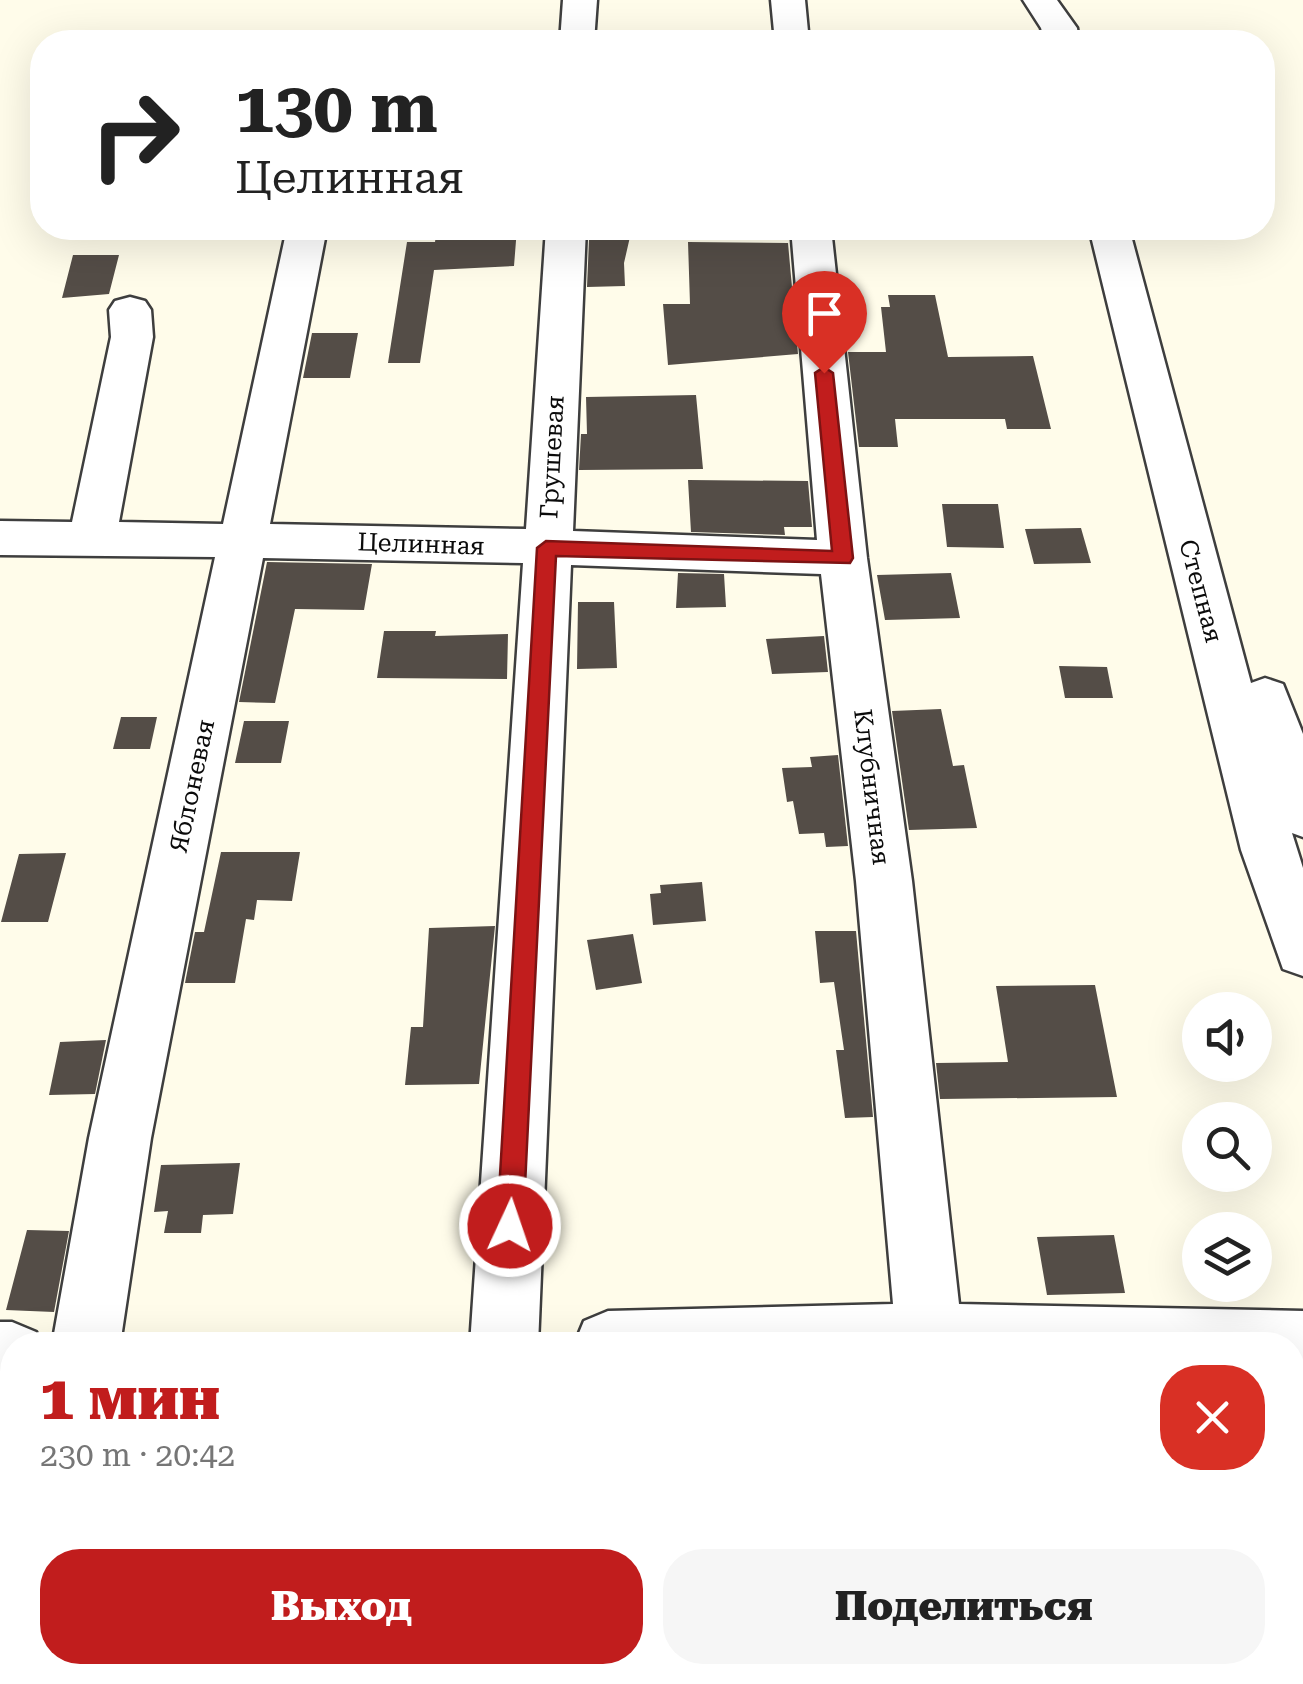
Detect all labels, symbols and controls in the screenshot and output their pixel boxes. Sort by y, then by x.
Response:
text: 130 m [235,67,438,149]
icon: right [70,70,200,200]
text: Целинная [235,151,464,204]
pin [782,271,867,374]
icon: arrive [797,286,852,341]
street label: Грушевая [534,395,570,519]
street label: Целинная [357,527,485,561]
street label: Степная [1173,536,1229,646]
street label: Клубничная [848,707,896,867]
street label: Яблоневая [164,717,220,855]
map controls [1182,992,1272,1302]
button: sound [1182,992,1272,1082]
button: search [1182,1102,1272,1192]
position arrow [458,1174,562,1278]
button: layers [1182,1212,1272,1302]
text: 1 мин [40,1363,220,1434]
button: close [1160,1365,1265,1470]
text: 230 m · 20:42 [40,1436,235,1474]
button: Выход [40,1549,643,1664]
button: Поделиться [663,1549,1265,1664]

